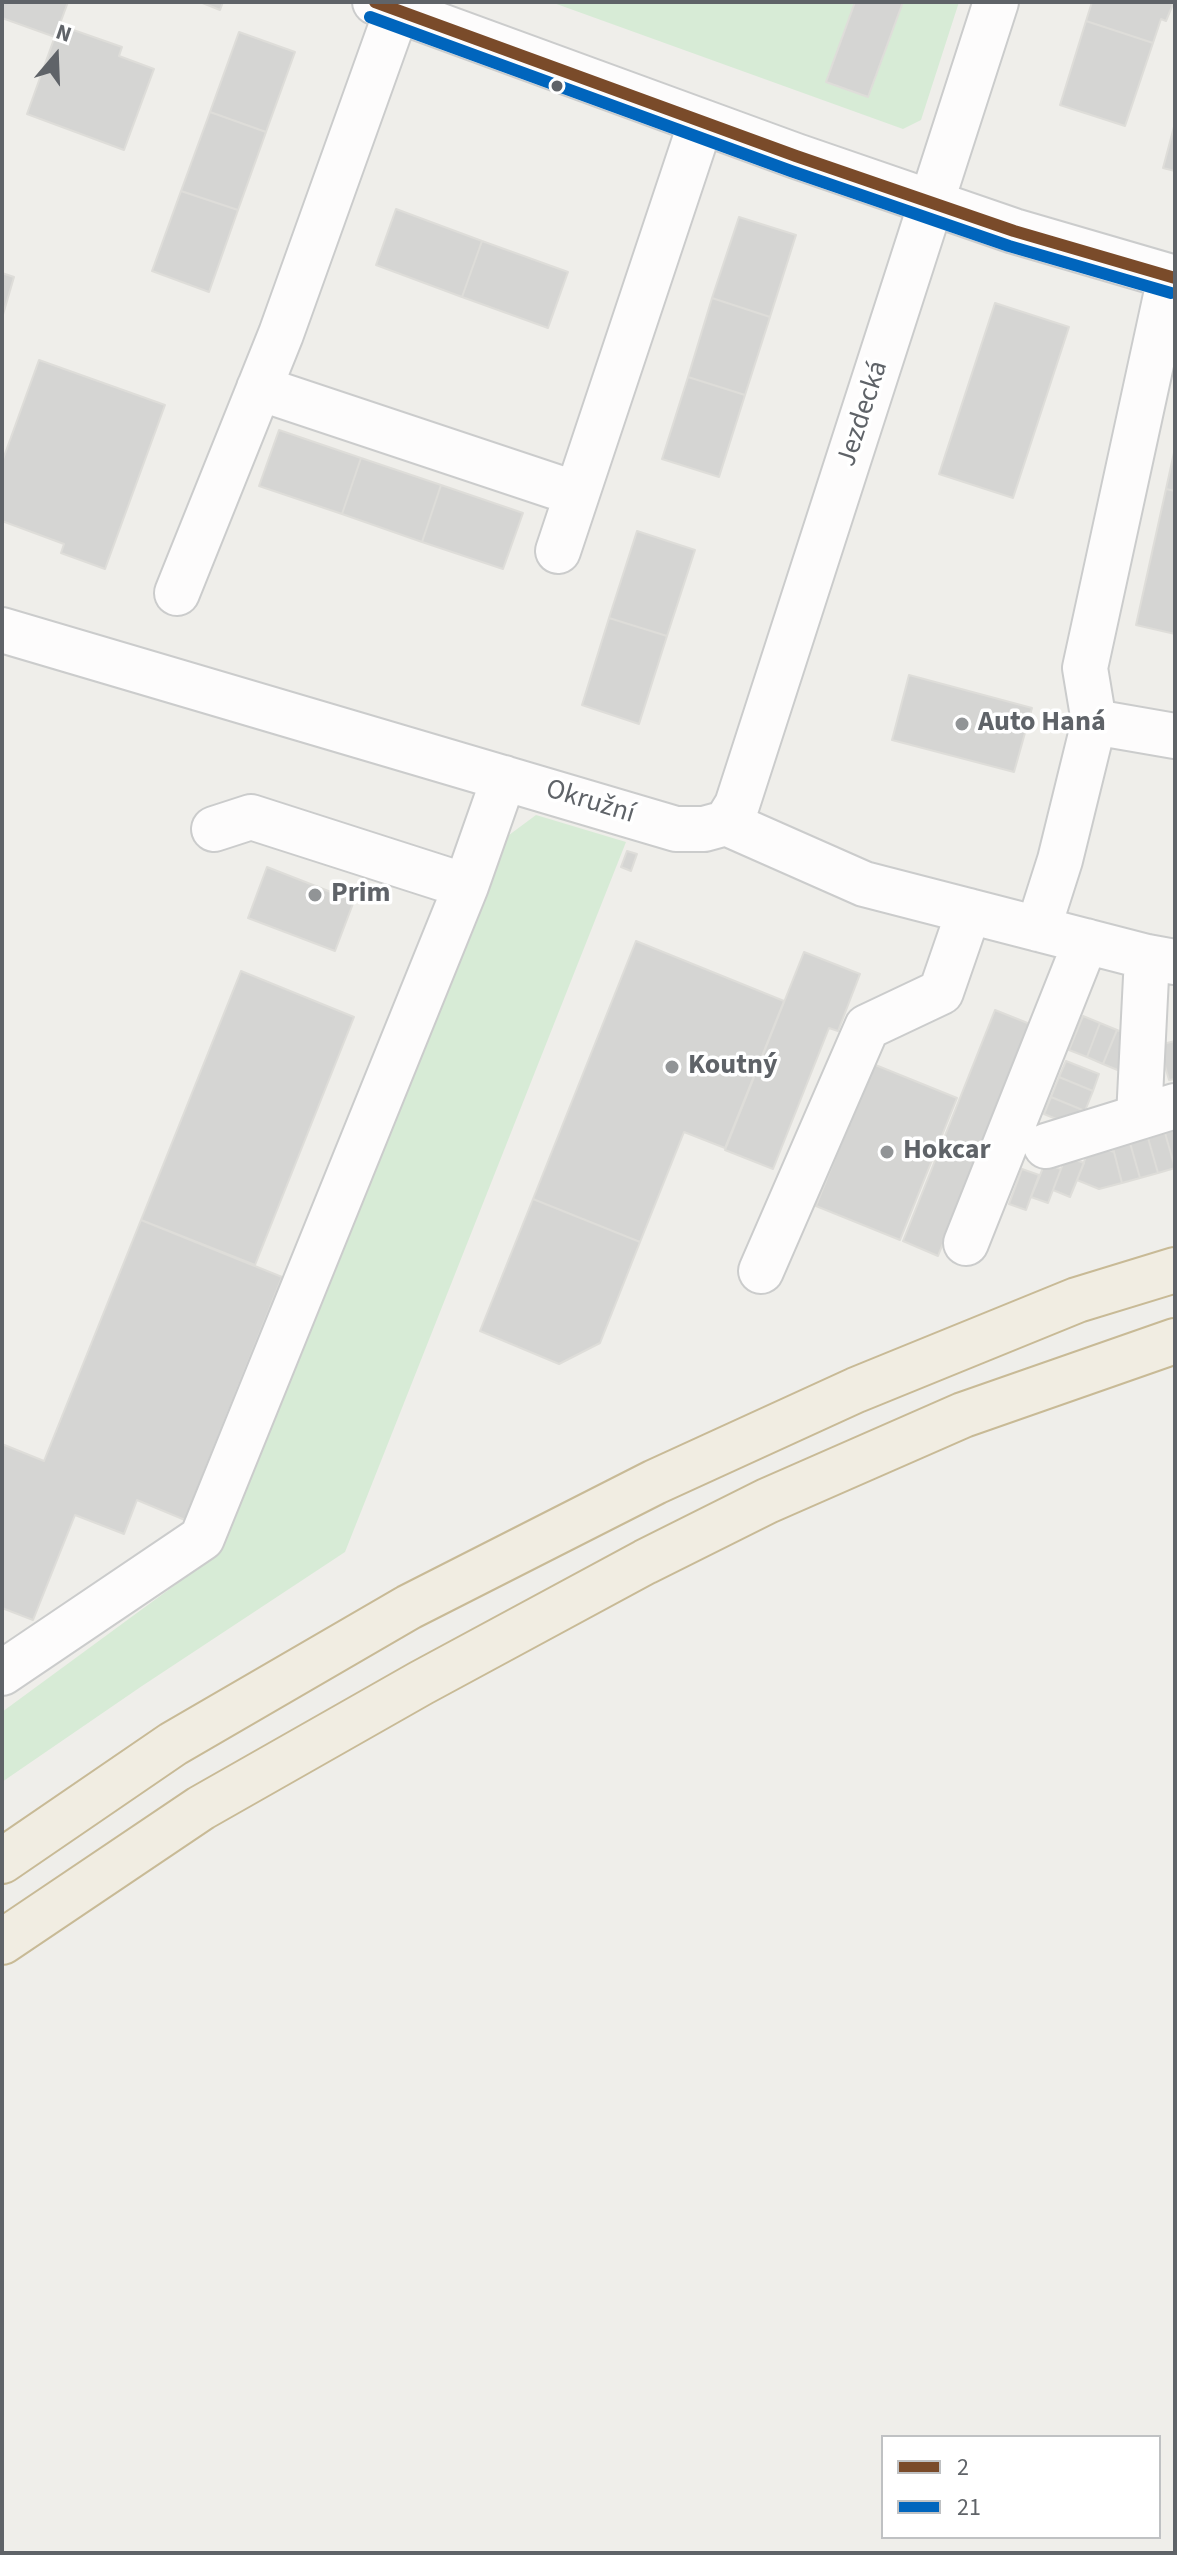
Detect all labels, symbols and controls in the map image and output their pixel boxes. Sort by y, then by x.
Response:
north arrow [16,16,96,96]
text: N [52,16,76,51]
unlabelled marker [549,78,565,94]
street label: Jezdecká [831,357,897,471]
place label: Auto Haná [978,707,1106,741]
marker: Auto Haná [953,715,971,733]
street label: Okružní [541,774,639,832]
place label: Prim [331,878,391,912]
marker: Prim [306,886,324,904]
place label: Koutný [688,1050,778,1084]
marker: Koutný [663,1058,681,1076]
place label: Hokcar [903,1135,991,1169]
marker: Hokcar [878,1143,896,1161]
legend [881,2435,1161,2539]
text: 2 [957,2450,969,2485]
text: 21 [957,2490,981,2525]

